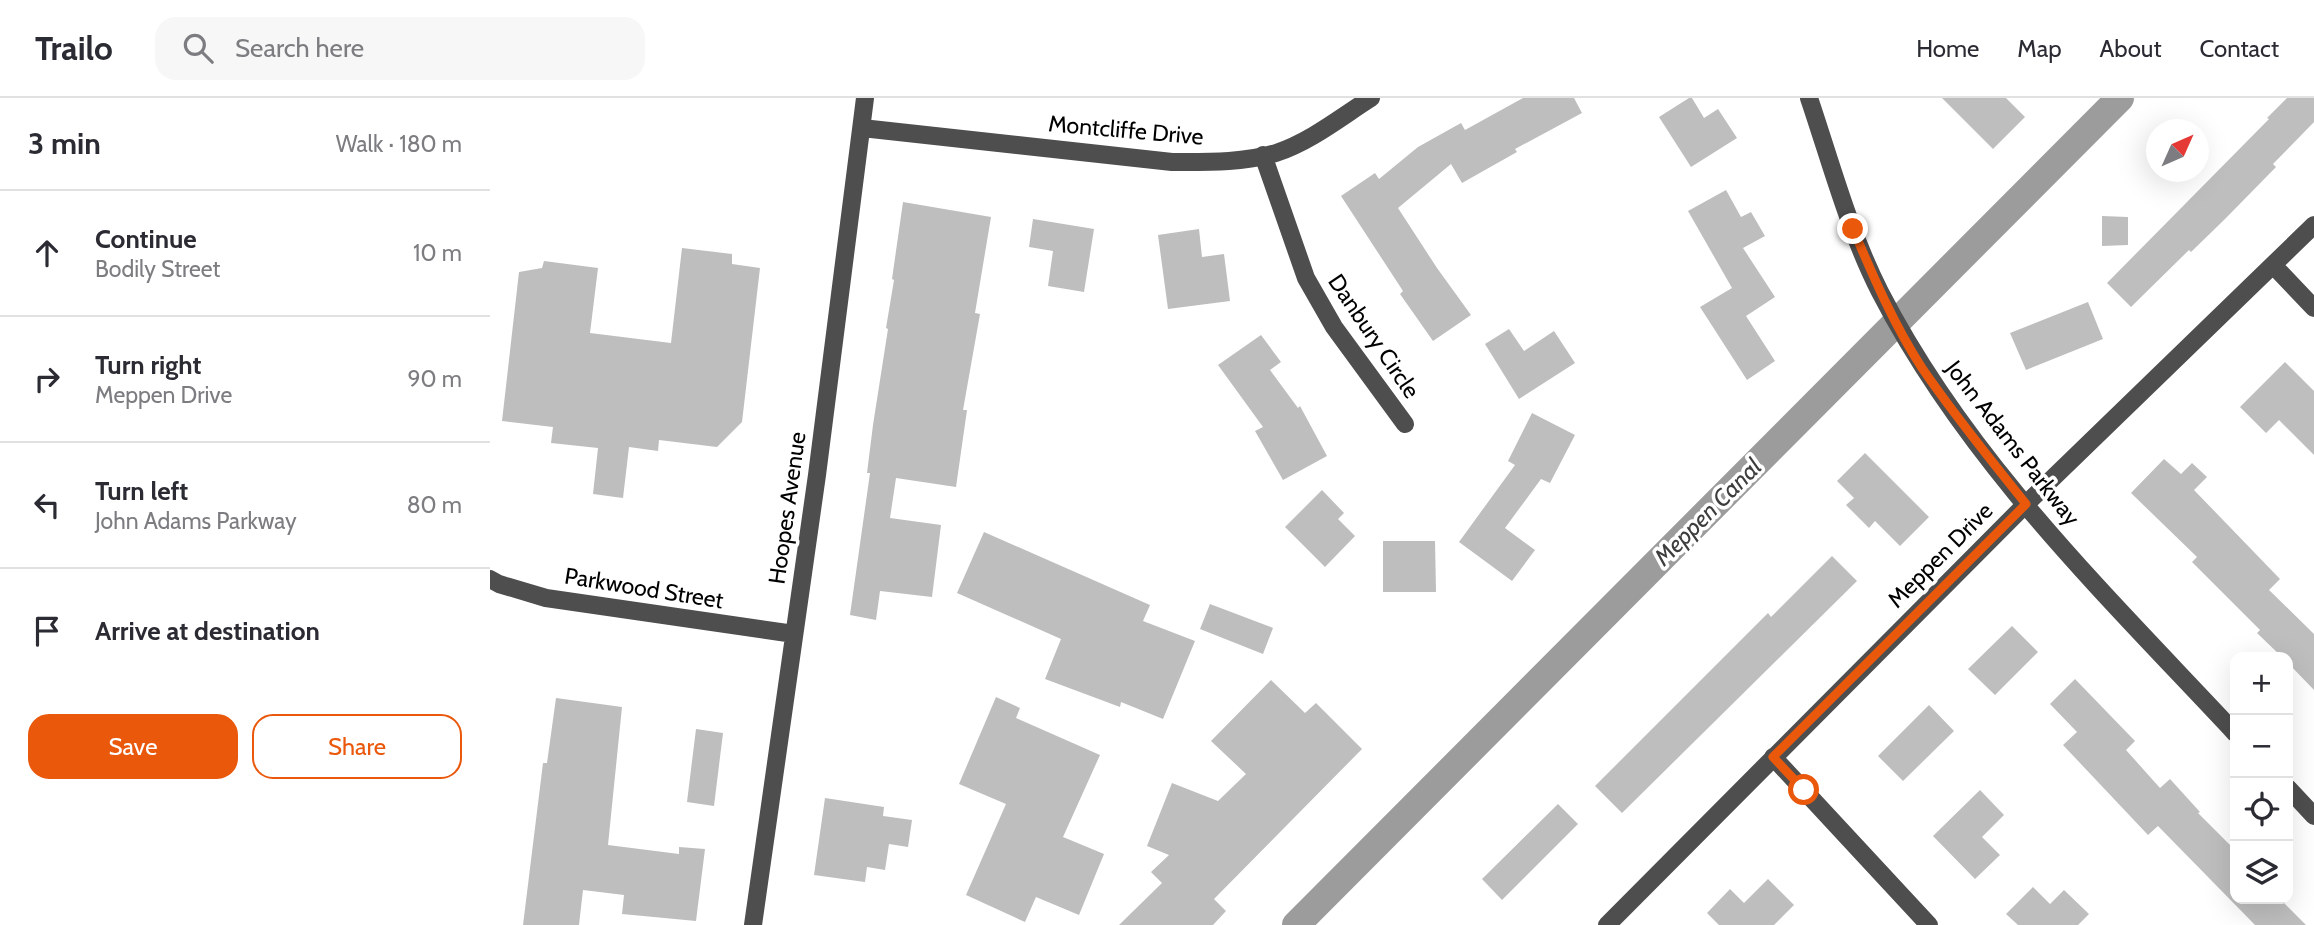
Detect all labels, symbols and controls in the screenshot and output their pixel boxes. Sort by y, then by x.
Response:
search box [155,17,645,80]
text: Trailo [35,28,113,68]
icon: search [179,29,217,67]
text: Search here [235,32,364,64]
text: Home [1916,34,1979,63]
text: Map [2017,34,2062,63]
text: About [2100,34,2162,63]
text: Contact [2200,34,2279,63]
street label: Montcliffe Drive [1047,109,1205,151]
north arrow [2146,119,2209,182]
text: 3 min [28,125,101,162]
text: Walk · 180 m [336,130,462,158]
route end [1837,213,1868,244]
text: Continue [95,223,197,255]
icon: ahead [28,234,66,272]
text: 10 m [413,239,462,267]
text: Bodily Street [95,255,220,283]
street label: Danbury Circle [1322,269,1426,404]
text: Turn right [95,349,201,381]
street label: John Adams Parkway [1939,354,2086,531]
icon: right [28,360,66,398]
text: 90 m [408,365,462,393]
text: Meppen Drive [95,381,232,409]
street label: Hoopes Avenue [762,430,812,586]
water label: Meppen Canal [1647,452,1767,572]
text: Turn left [95,475,188,507]
icon: left [28,486,66,524]
text: 80 m [407,491,462,519]
street label: Meppen Drive [1882,496,1999,613]
text: John Adams Parkway [95,507,297,535]
street label: Parkwood Street [563,562,726,614]
icon: arrive [28,612,66,650]
text: Arrive at destination [95,615,320,647]
map controls [2230,652,2293,904]
button: + [2230,652,2293,715]
button: Save [28,714,238,779]
button: Share [252,714,462,779]
button: − [2230,715,2293,778]
route start [1788,774,1819,805]
button: locate [2230,778,2293,841]
button: layers [2230,841,2293,904]

